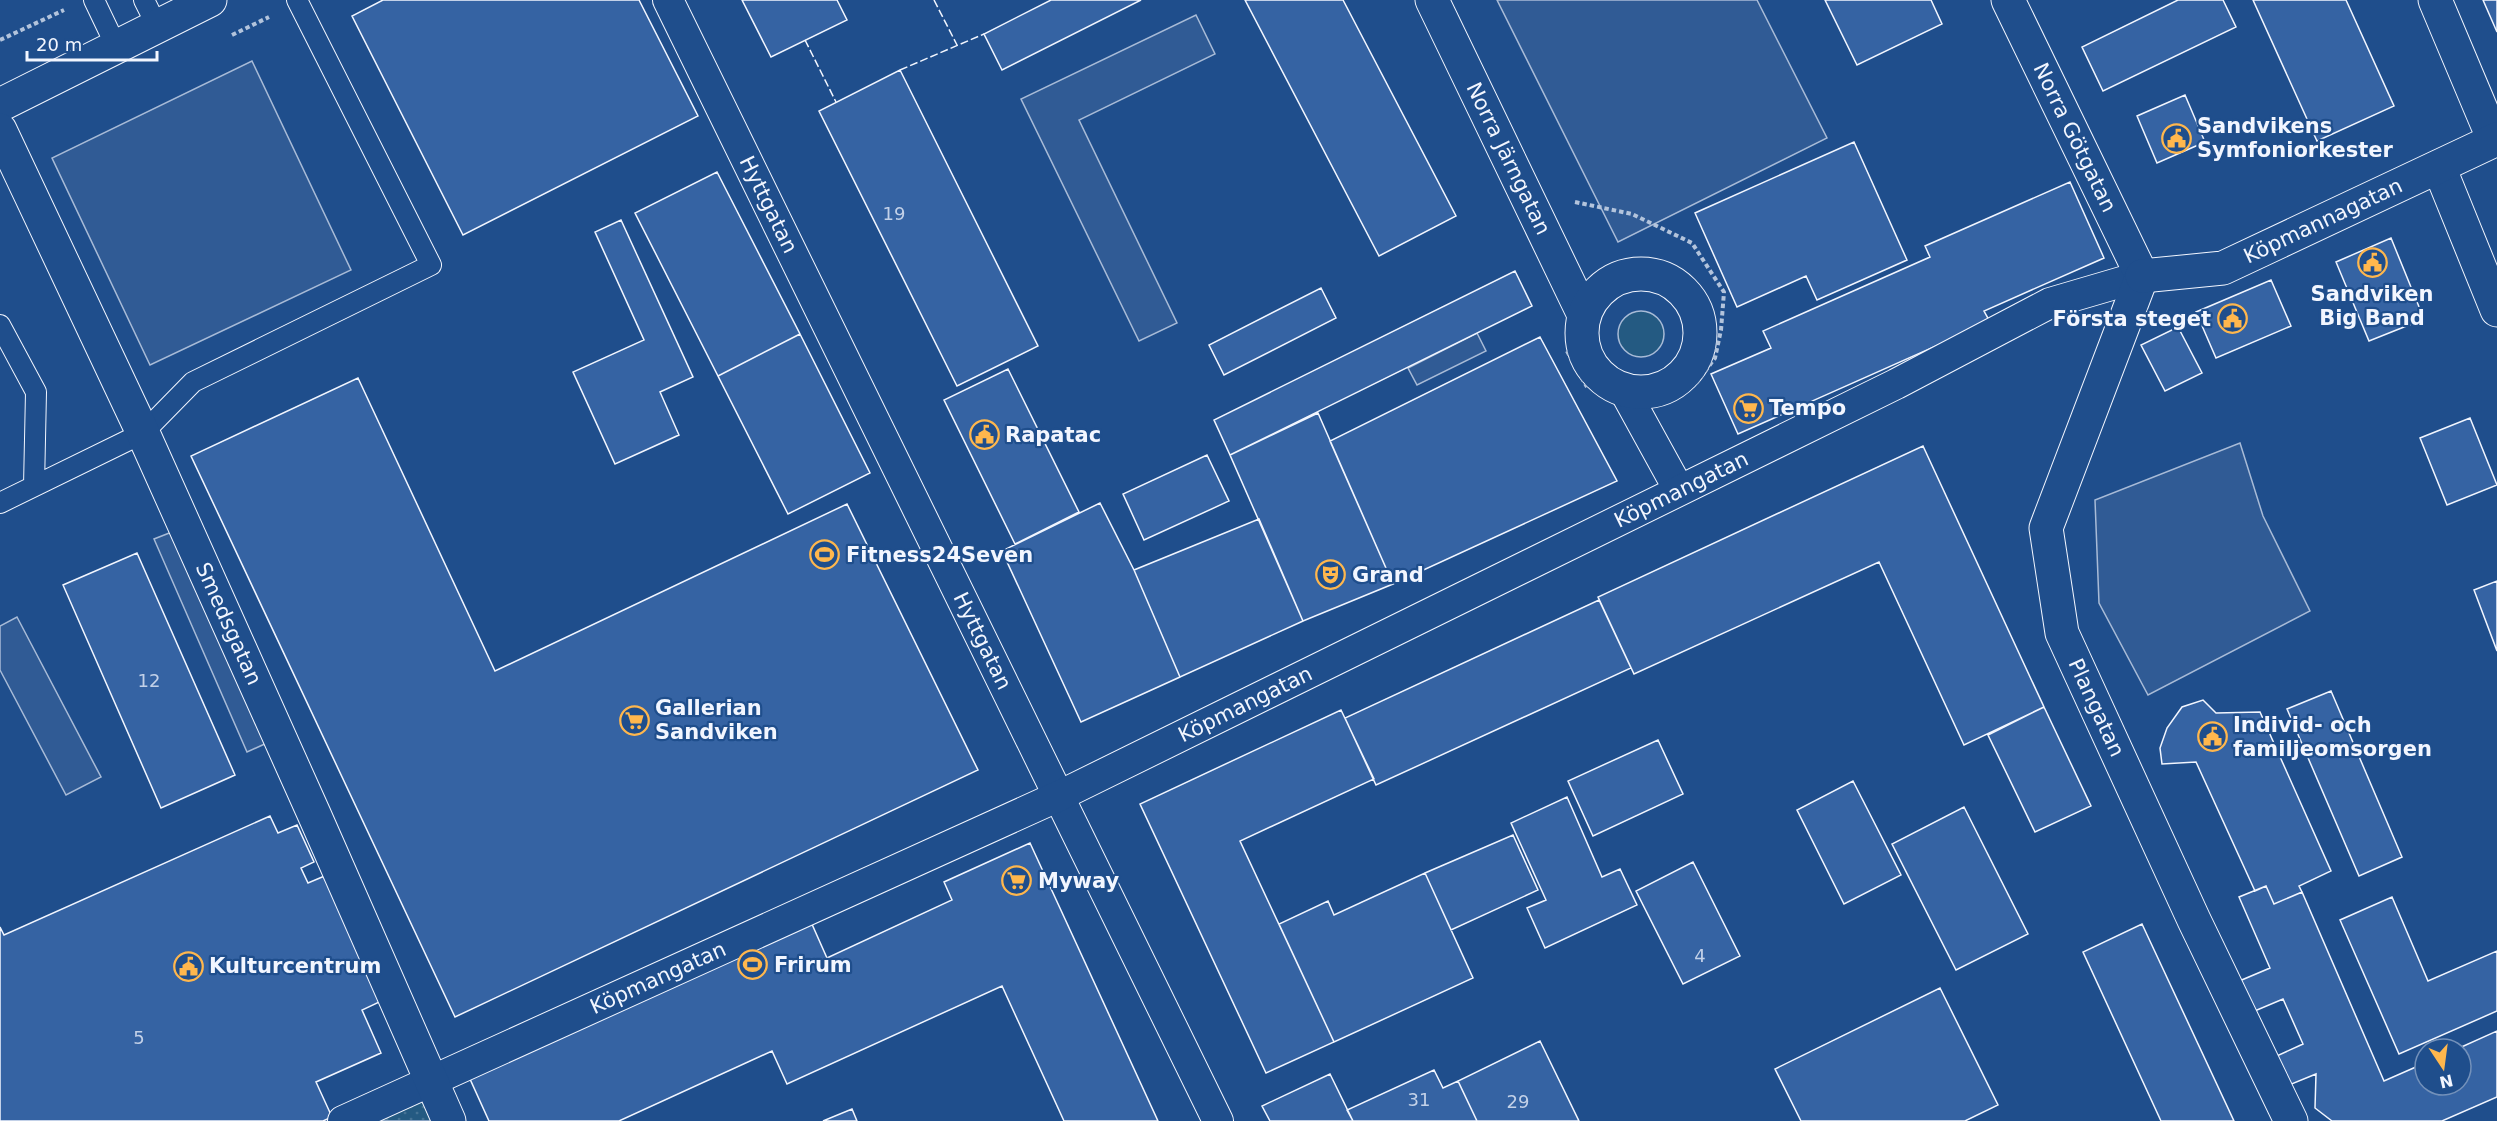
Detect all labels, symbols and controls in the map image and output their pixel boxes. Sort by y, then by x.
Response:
scale bar [27,24,158,62]
text: 20 m [36,34,82,55]
street label: Norra Götgatan [2028,59,2121,216]
street label: Norra Järngatan [1462,78,1555,239]
place label: Sandvikens Symfoniorkester [2197,114,2394,162]
public building icon: Sandvikens Symfoniorkester [2160,122,2192,154]
street label: Hyttgatan [734,152,802,257]
street label: Köpmannagatan [2240,173,2406,268]
house number: 19 [883,203,905,224]
public building icon: Sandviken Big Band [2356,247,2388,279]
place label: Sandviken Big Band [2311,282,2433,330]
public building icon: Första steget [2216,303,2248,335]
place label: Första steget [2053,307,2211,331]
supermarket icon: Tempo [1732,392,1764,424]
place label: Tempo [1769,396,1846,420]
public building icon: Rapatac [968,419,1000,451]
place label: Rapatac [1005,423,1101,447]
street label: Köpmangatan [1610,447,1752,533]
sports icon: Fitness24Seven [809,539,841,571]
place label: Fitness24Seven [846,543,1033,567]
street label: Smedsgatan [191,559,266,689]
theatre icon: Grand [1315,559,1347,591]
place label: Grand [1352,563,1424,587]
street label: Hyttgatan [949,588,1016,694]
street label: Plangatan [2063,655,2129,760]
street label: Köpmangatan [1174,661,1316,747]
house number: 12 [138,670,160,691]
place label: Gallerian Sandviken [655,696,778,744]
supermarket icon: Gallerian Sandviken [618,704,650,736]
place label: Individ- och familjeomsorgen [2233,713,2432,761]
public building icon: Individ- och familjeomsorgen [2196,721,2228,753]
supermarket icon: Myway [1001,865,1033,897]
place label: Myway [1038,869,1120,893]
street label: Köpmangatan [587,937,730,1019]
house number: 4 [1694,945,1706,966]
sports icon: Frirum [737,949,769,981]
public building icon: Kulturcentrum [172,950,204,982]
place label: Frirum [774,953,852,977]
place label: Kulturcentrum [209,954,381,978]
house number: 5 [133,1027,145,1048]
north arrow [2413,1037,2473,1097]
text: N [2438,1070,2455,1092]
house number: 31 [1408,1089,1430,1110]
house number: 29 [1507,1091,1529,1112]

